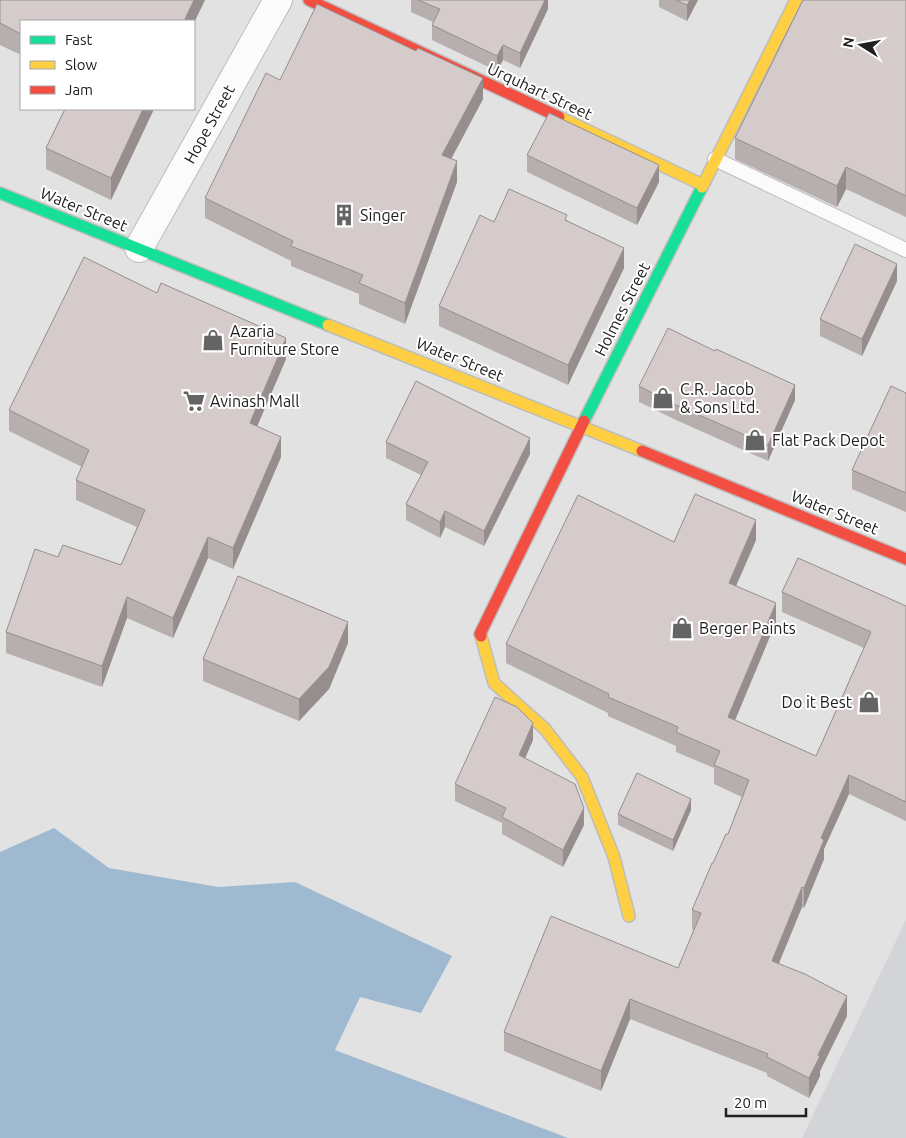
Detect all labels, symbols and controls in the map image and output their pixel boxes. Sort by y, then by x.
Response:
legend [20,20,195,110]
north arrow [836,20,886,70]
text: Fast [65,31,93,48]
text: N [839,36,857,49]
text: Slow [65,56,98,73]
street label: Urquhart Street [485,59,596,123]
text: Jam [65,81,93,98]
street label: Hope Street [180,81,238,166]
street label: Water Street [38,183,131,235]
building icon: Singer [331,202,357,228]
place label: Singer [360,206,406,224]
street label: Holmes Street [591,259,654,359]
place label: Azaria Furniture Store [230,322,339,358]
shop icon: Azaria Furniture Store [200,327,226,353]
street label: Water Street [414,333,507,385]
place label: C.R. Jacob & Sons Ltd. [680,380,759,416]
shop icon: C.R. Jacob & Sons Ltd. [650,385,676,411]
supermarket icon: Avinash Mall [181,388,207,414]
place label: Avinash Mall [210,392,300,410]
shop icon: Flat Pack Depot [742,427,768,453]
place label: Flat Pack Depot [772,431,885,449]
street label: Water Street [789,486,882,538]
shop icon: Berger Paints [669,615,695,641]
place label: Berger Paints [699,619,796,637]
shop icon: Do it Best [856,689,882,715]
place label: Do it Best [782,693,853,711]
scale bar [726,1086,806,1118]
text: 20 m [734,1094,767,1111]

